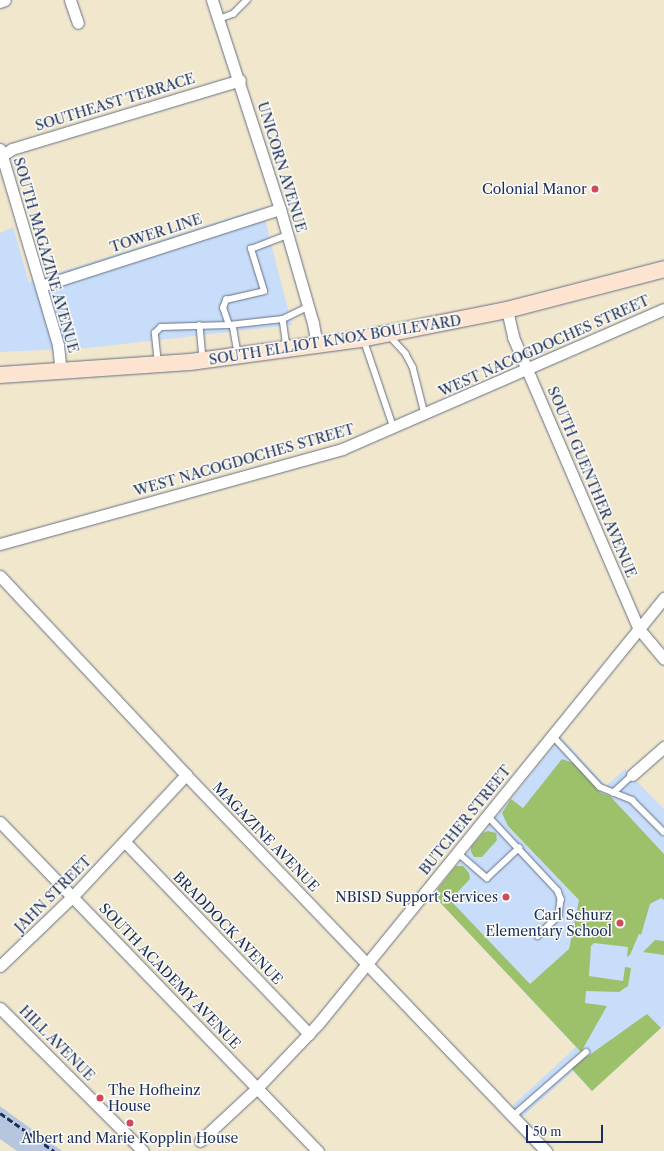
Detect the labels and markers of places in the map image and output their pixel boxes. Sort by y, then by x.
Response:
place label: Colonial Manor [482,181,587,197]
marker: Colonial Manor [590,184,600,194]
place label: NBISD Support Services [335,889,498,905]
marker: NBISD Support Services [501,892,511,902]
place label: Carl Schurz Elementary School [485,907,612,940]
marker: Carl Schurz Elementary School [615,918,625,928]
place label: The Hofheinz House [108,1082,200,1114]
marker: The Hofheinz House [95,1093,105,1103]
marker: Albert and Marie Kopplin House [125,1118,135,1128]
place label: Albert and Marie Kopplin House [22,1130,238,1146]

